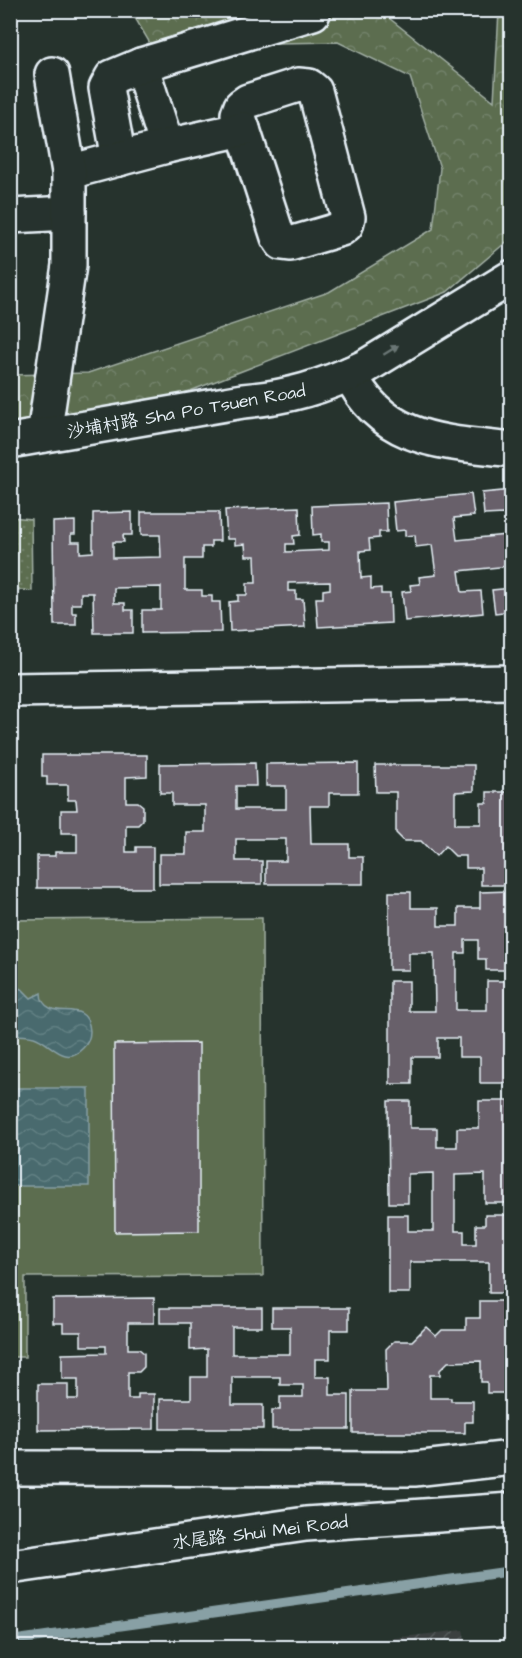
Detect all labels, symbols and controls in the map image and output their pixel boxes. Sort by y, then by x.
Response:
one-way arrow [383,345,399,356]
street label: 沙埔村路 Sha Po Tsuen Road [65,378,307,445]
street label: 水尾路 Shui Mei Road [171,1509,349,1556]

